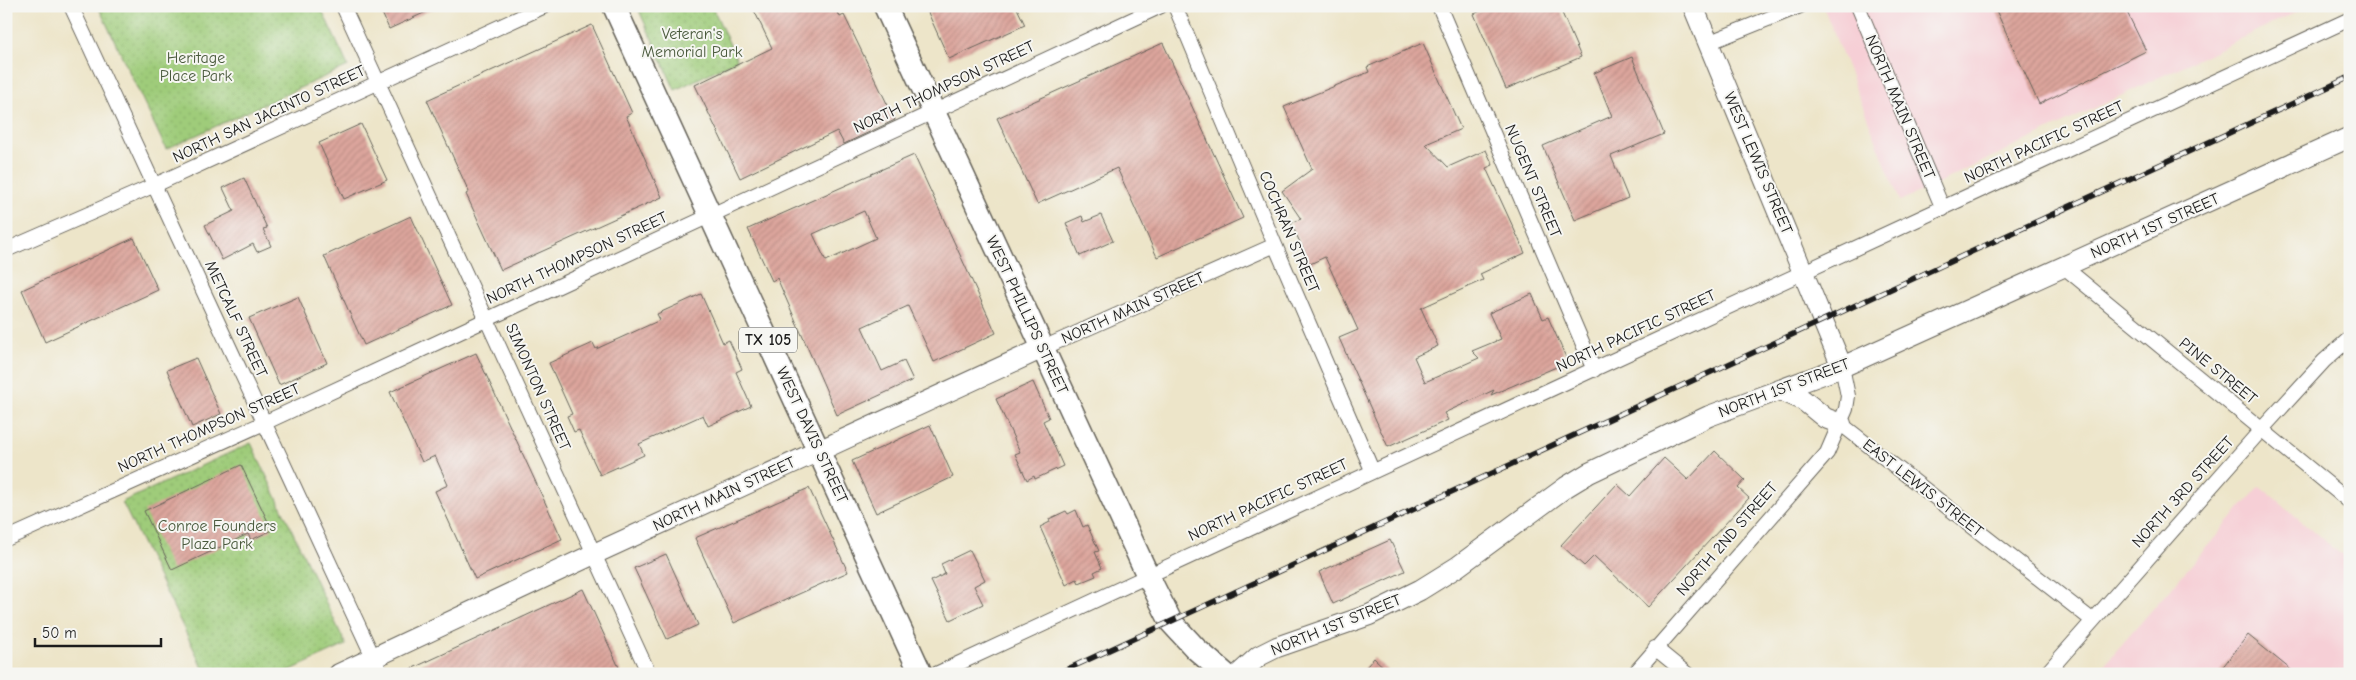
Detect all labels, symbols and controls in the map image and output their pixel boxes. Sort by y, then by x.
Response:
park label: Veteran's Memorial Park [642,25,743,61]
street label: NORTH MAIN STREET [1861,32,1939,182]
street label: NORTH THOMPSON STREET [851,37,1038,137]
park label: Heritage Place Park [160,49,232,85]
street label: NORTH SAN JACINTO STREET [170,61,369,167]
street label: WEST LEWIS STREET [1720,89,1796,237]
street label: NORTH PACIFIC STREET [1961,97,2127,187]
street label: NUGENT STREET [1501,122,1565,241]
street label: COCHRAN STREET [1255,168,1323,296]
street label: NORTH 1ST STREET [2088,189,2223,262]
street label: NORTH THOMPSON STREET [484,208,671,308]
street label: WEST PHILLIPS STREET [982,233,1072,398]
street label: METCALF STREET [201,258,271,381]
street label: NORTH MAIN STREET [1059,268,1208,348]
street label: NORTH PACIFIC STREET [1553,286,1719,376]
street label: SIMONTON STREET [502,321,574,454]
road number: TX 105 [739,328,797,352]
street label: PINE STREET [2175,334,2261,408]
street label: NORTH 1ST STREET [1716,354,1853,421]
street label: WEST DAVIS STREET [773,364,852,506]
street label: NORTH THOMPSON STREET [115,379,303,476]
street label: NORTH 3RD STREET [2128,432,2238,551]
street label: EAST LEWIS STREET [1859,435,1987,541]
street label: NORTH MAIN STREET [650,453,799,535]
street label: NORTH PACIFIC STREET [1185,455,1351,545]
street label: NORTH 2ND STREET [1673,478,1782,599]
park label: Conroe Founders Plaza Park [158,517,277,553]
street label: NORTH 1ST STREET [1268,590,1404,659]
scale bar [35,615,161,647]
text: 50 m [42,624,77,642]

